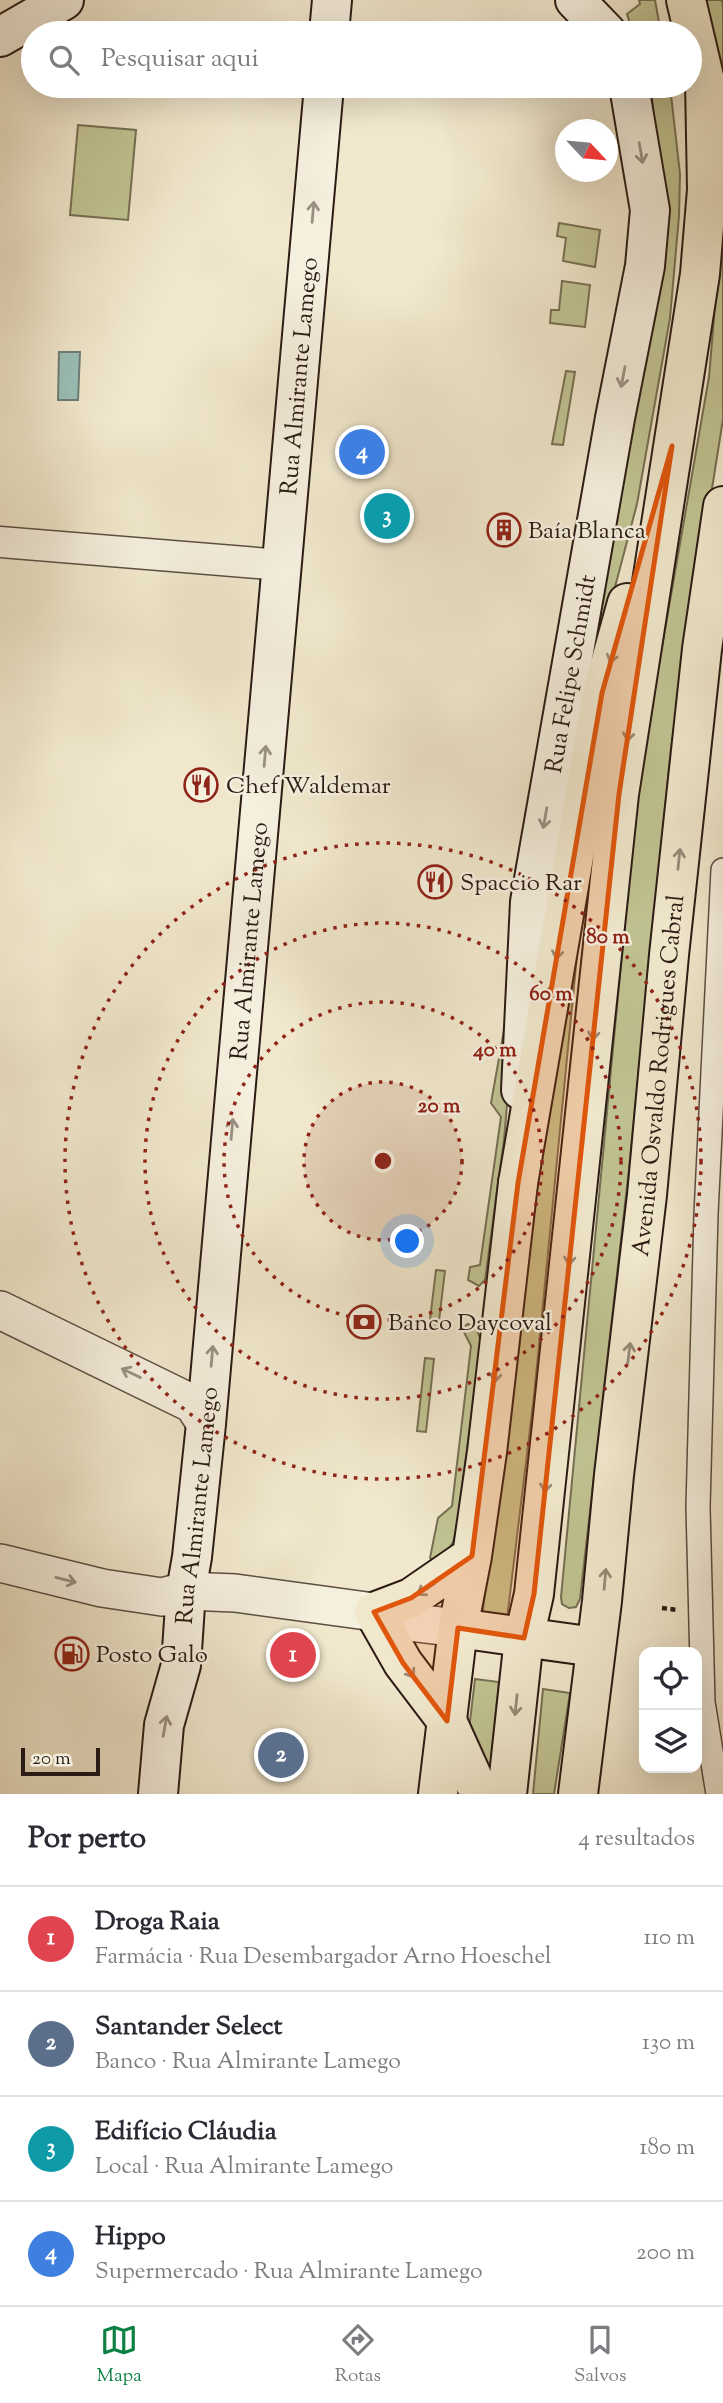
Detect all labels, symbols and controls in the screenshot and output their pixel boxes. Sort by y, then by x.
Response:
search box [21,21,702,98]
icon: search [45,41,83,79]
text: Pesquisar aqui [101,41,259,78]
north arrow [555,119,618,182]
one-way arrow [634,141,648,164]
one-way arrow [307,202,320,224]
street label: Rua Almirante Lamego [273,256,328,497]
one-way arrow [616,365,629,388]
pin: 4 [339,426,385,478]
pin: 3 [364,490,410,542]
building icon: Baía Blanca [485,511,523,549]
place label: Baía Blanca [528,515,646,549]
street label: Rua Felipe Schmidt [538,572,606,776]
one-way arrow [606,642,619,664]
one-way arrow [622,720,635,742]
one-way arrow [259,746,272,768]
restaurant icon: Chef Waldemar [182,766,220,804]
place label: Chef Waldemar [226,770,391,804]
one-way arrow [538,807,551,829]
street label: Rua Almirante Lamego [223,821,278,1062]
one-way arrow [673,848,686,871]
restaurant icon: Spaccio Rar [416,863,454,901]
place label: Spaccio Rar [460,867,582,901]
street label: Avenida Osvaldo Rodrigues Cabral [625,893,694,1258]
text: 80 m [586,923,630,953]
one-way arrow [551,937,564,960]
text: 60 m [529,980,573,1010]
one-way arrow [587,1019,600,1041]
text: 40 m [472,1036,517,1066]
text: 20 m [418,1092,461,1122]
one-way arrow [226,1119,239,1141]
centre of rings [371,1149,395,1173]
your location [390,1224,424,1258]
one-way arrow [563,1244,576,1266]
bank icon: Banco Daycoval [345,1303,383,1341]
place label: Banco Daycoval [388,1307,552,1341]
one-way arrow [622,1342,635,1365]
one-way arrow [206,1345,219,1368]
one-way arrow [489,1360,502,1383]
one-way arrow [121,1365,142,1379]
street label: Rua Almirante Lamego [169,1385,228,1625]
one-way arrow [539,1470,552,1492]
one-way arrow [598,1568,611,1591]
one-way arrow [54,1573,77,1587]
one-way arrow [417,1581,436,1596]
pin: 1 [270,1629,316,1681]
fuel station icon: Posto Galo [53,1635,91,1673]
place label: Posto Galo [96,1639,208,1673]
map controls [639,1647,702,1773]
button: locate [639,1647,702,1710]
one-way arrow [401,1659,415,1678]
one-way arrow [509,1694,522,1716]
button: layers [639,1710,702,1773]
one-way arrow [159,1715,172,1738]
pin: 2 [258,1729,304,1781]
scale bar [21,1745,100,1777]
text: 20 m [32,1746,71,1773]
text: Por perto [28,1818,146,1861]
text: 4 resultados [578,1823,695,1856]
text: Droga Raia [95,1904,220,1941]
text: 1 [47,1922,55,1955]
text: 110 m [644,1922,695,1955]
text: Farmácia · Rua Desembargador Arno Hoeschel [95,1941,551,1974]
text: Santander Select [95,2009,283,2046]
text: 2 [46,2027,56,2060]
text: 130 m [642,2027,695,2060]
text: Banco · Rua Almirante Lamego [95,2046,401,2079]
text: Edifício Cláudia [95,2114,277,2151]
text: 3 [46,2132,56,2165]
text: 180 m [640,2132,695,2165]
text: Local · Rua Almirante Lamego [95,2151,393,2184]
text: Hippo [95,2219,166,2256]
text: 4 [45,2237,57,2270]
text: 200 m [636,2237,695,2270]
text: Supermercado · Rua Almirante Lamego [95,2256,483,2289]
tab: Mapa [97,2321,142,2390]
tab: Rotas [335,2321,381,2390]
tab: Salvos [574,2321,626,2390]

